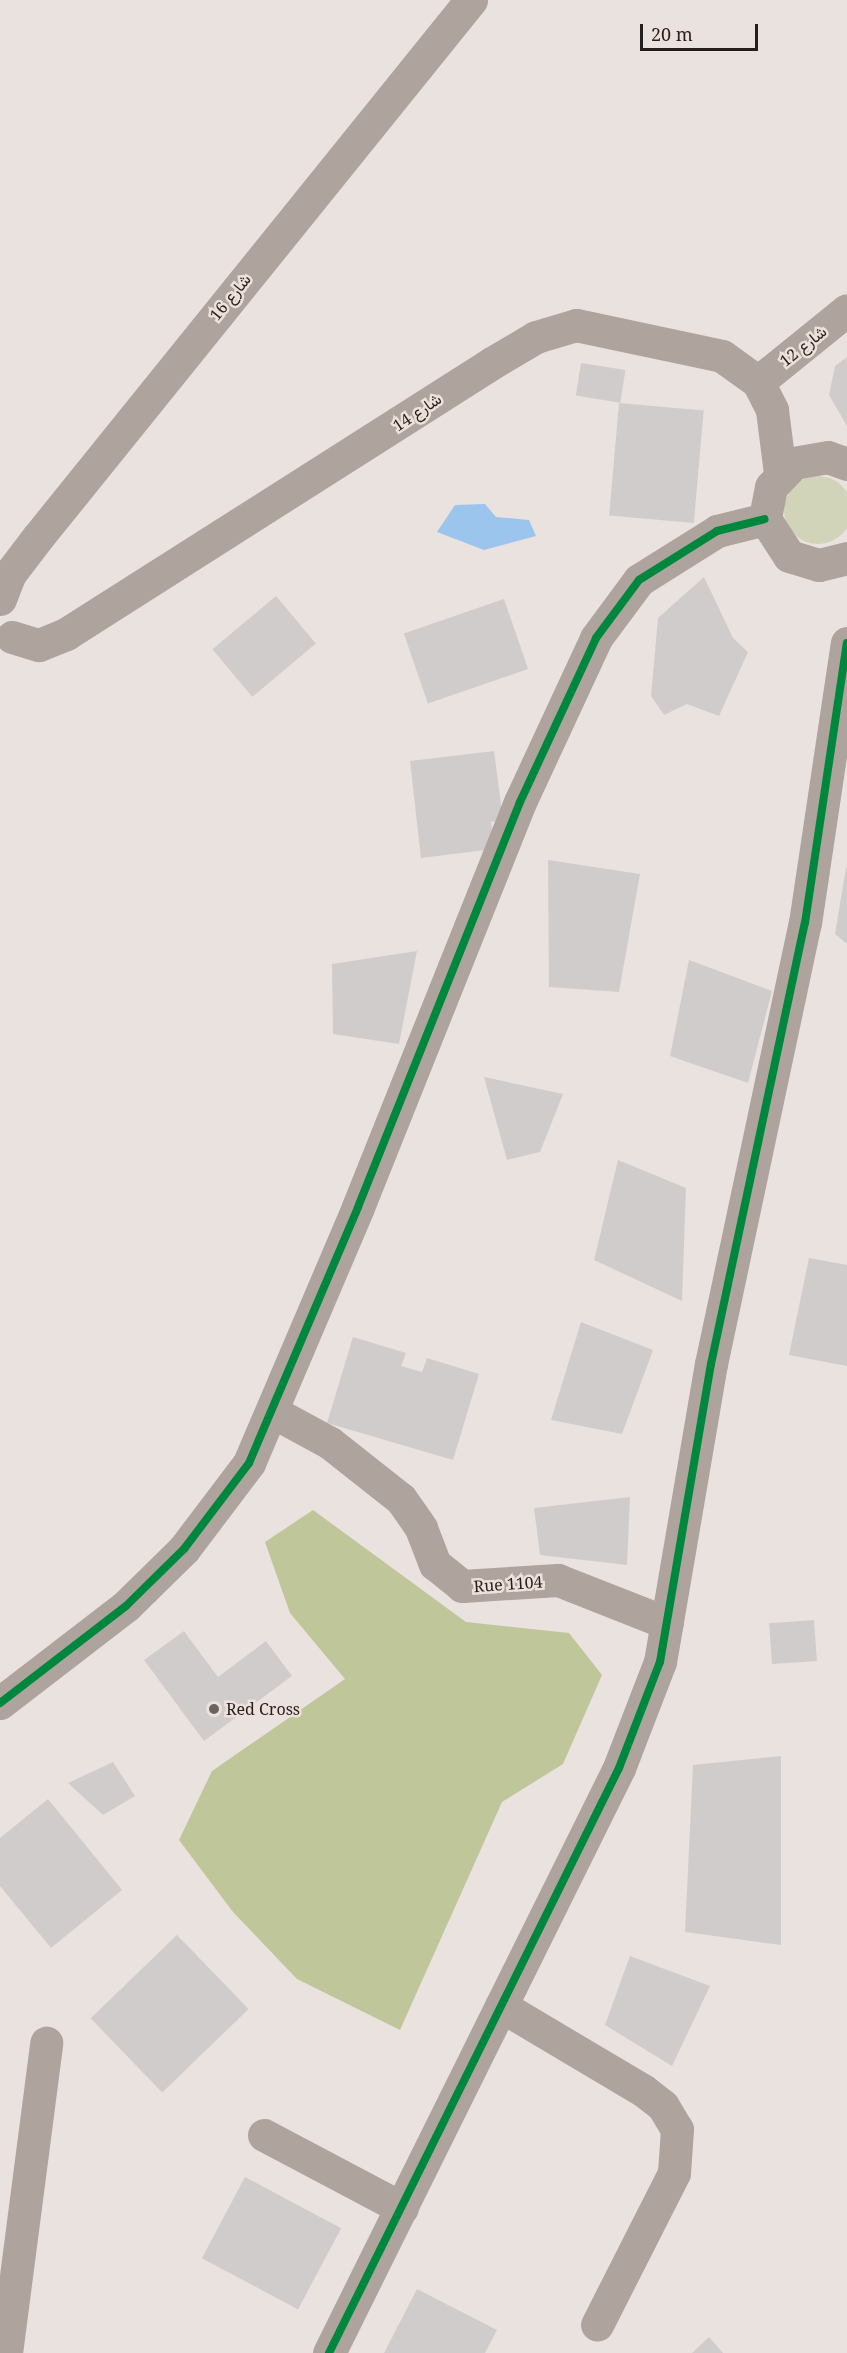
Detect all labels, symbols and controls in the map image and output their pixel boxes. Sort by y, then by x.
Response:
scale bar [643,12,762,50]
text: 20 m [651,22,693,46]
street label: شارع 16 [205,270,255,324]
street label: شارع 12 [776,321,830,371]
street label: شارع 14 [389,389,445,435]
street label: Rue 1104 [473,1572,543,1596]
place label: Red Cross [226,1699,300,1719]
marker: Red Cross [207,1702,221,1716]

